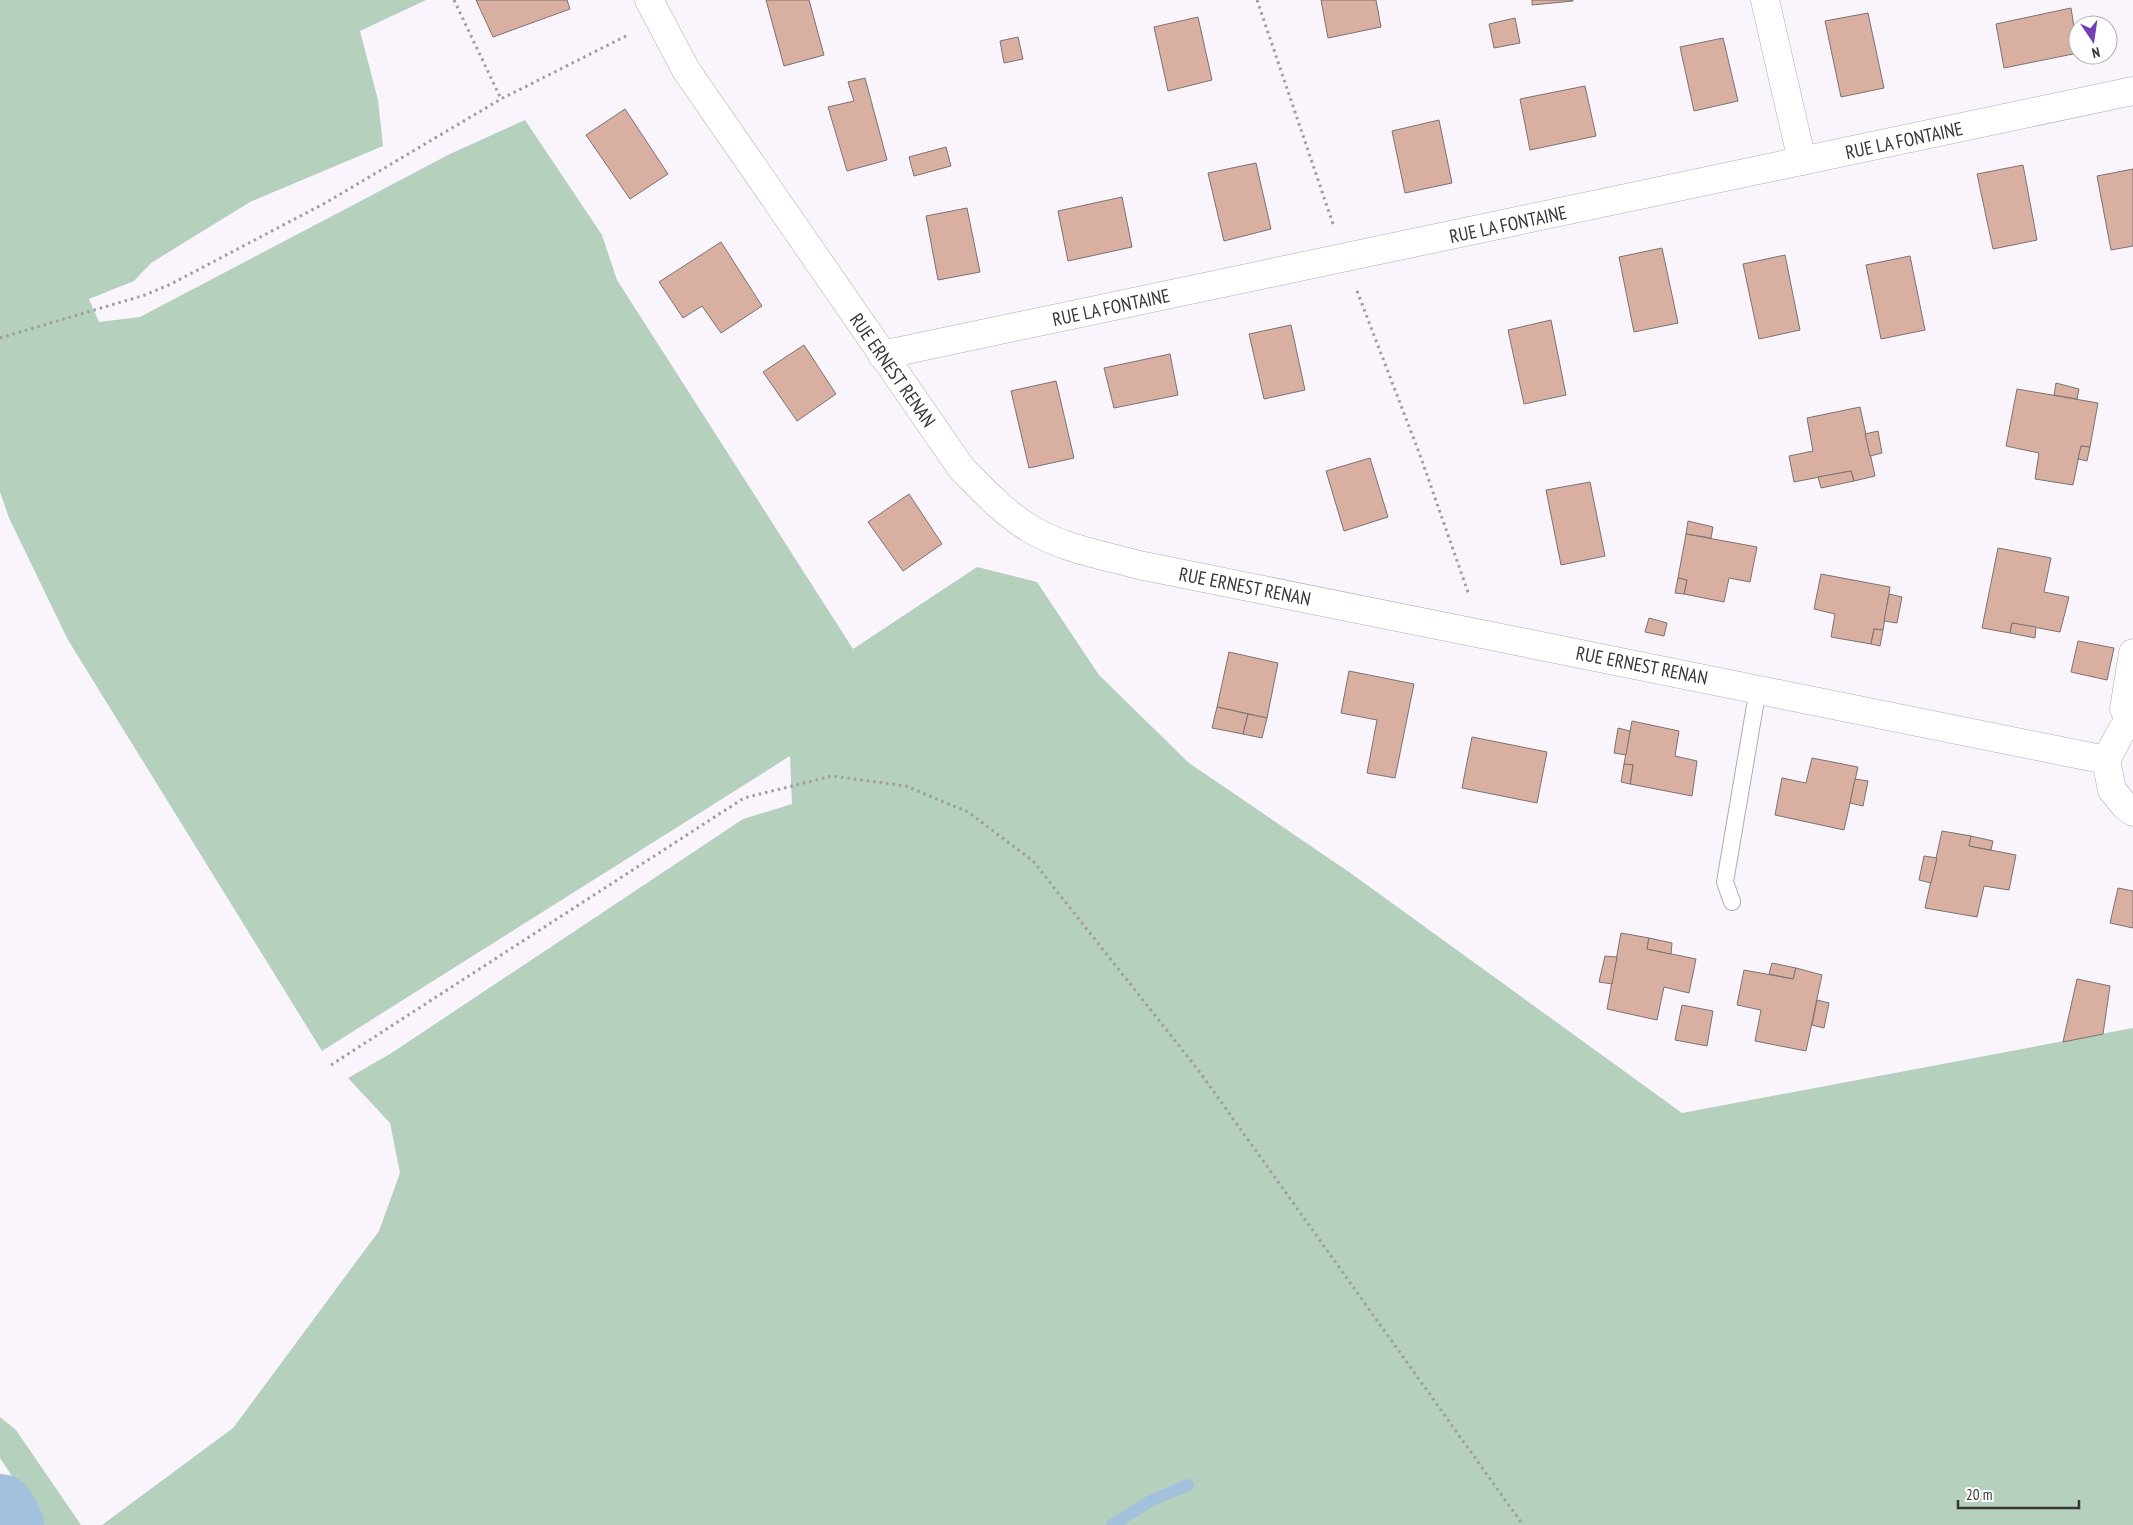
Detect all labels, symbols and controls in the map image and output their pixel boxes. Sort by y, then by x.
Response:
north arrow [2068,15,2118,65]
text: N [2090,43,2102,62]
street label: RUE LA FONTAINE [1843,116,1965,164]
street label: RUE LA FONTAINE [1447,200,1569,248]
street label: RUE LA FONTAINE [1050,283,1172,331]
street label: RUE ERNEST RENAN [845,308,941,432]
street label: RUE ERNEST RENAN [1177,561,1313,611]
street label: RUE ERNEST RENAN [1574,640,1710,690]
scale bar [1958,1478,2079,1510]
text: 20 m [1966,1485,1992,1504]

